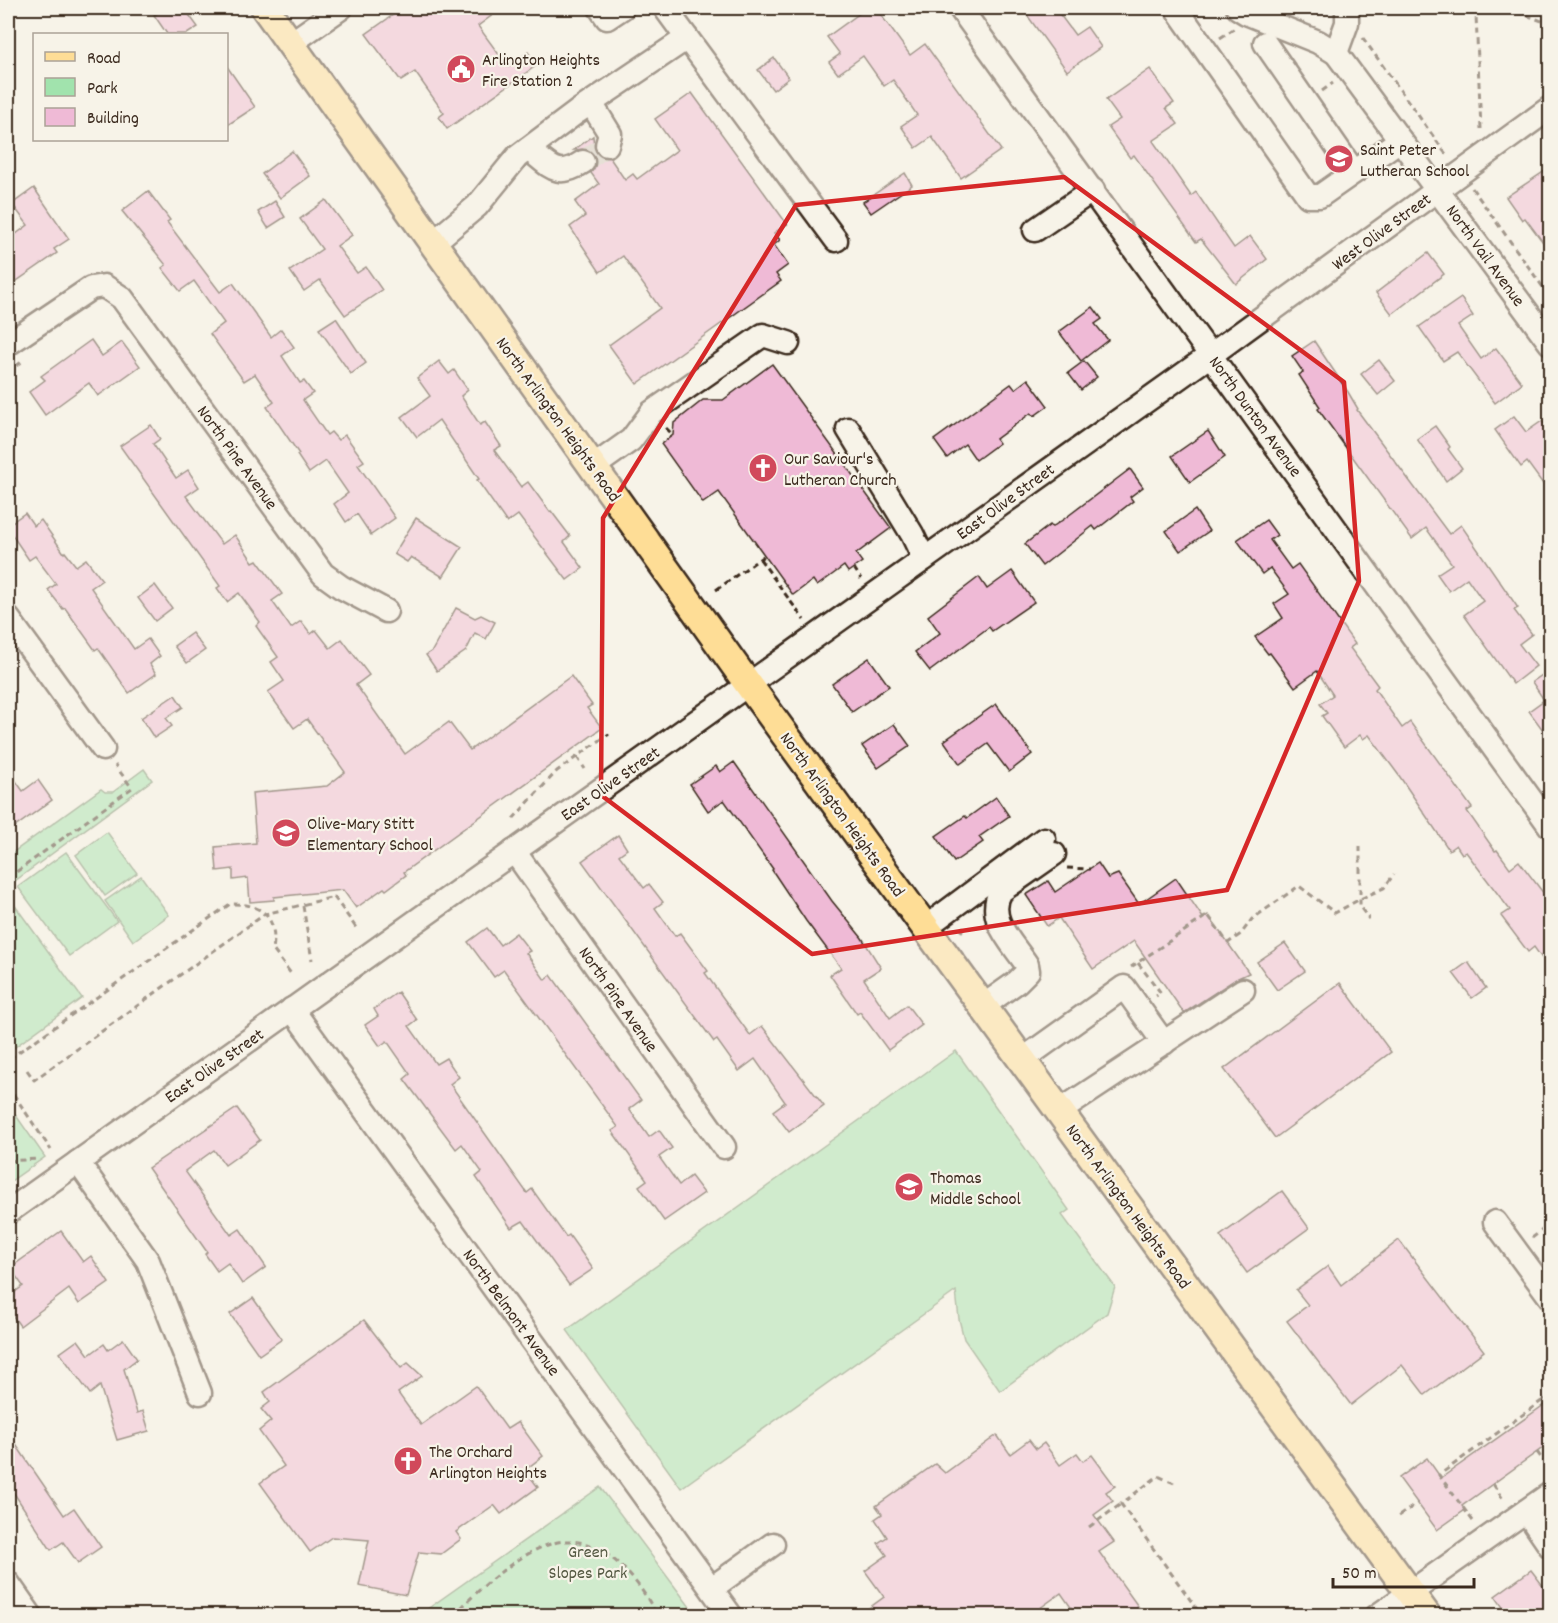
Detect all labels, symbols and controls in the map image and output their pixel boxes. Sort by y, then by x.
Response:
legend [33,33,228,141]
text: Road [87,47,121,72]
place label: Arlington Heights Fire Station 2 [482,49,600,95]
public building icon: Arlington Heights Fire Station 2 [445,53,477,85]
text: Park [87,77,118,102]
text: Building [87,107,139,132]
place label: Saint Peter Lutheran School [1360,139,1470,185]
school or university icon: Saint Peter Lutheran School [1323,143,1355,175]
street label: West Olive Street [1327,188,1438,278]
street label: North Vail Avenue [1438,200,1530,313]
street label: North Arlington Heights Road [489,333,625,508]
street label: North Dunton Avenue [1201,352,1307,483]
street label: North Pine Avenue [190,401,282,516]
place label: Our Saviour's Lutheran Church [784,448,897,494]
church icon: Our Saviour's Lutheran Church [747,452,779,484]
street label: East Olive Street [952,459,1061,547]
street label: North Arlington Heights Road [773,728,909,903]
street label: East Olive Street [557,741,666,829]
place label: Olive-Mary Stitt Elementary School [307,813,434,859]
school or university icon: Olive-Mary Stitt Elementary School [270,817,302,849]
street label: North Pine Avenue [571,943,663,1058]
street label: East Olive Street [161,1023,270,1111]
street label: North Arlington Heights Road [1059,1120,1195,1295]
place label: Thomas Middle School [930,1167,1021,1213]
school or university icon: Thomas Middle School [893,1171,925,1203]
street label: North Belmont Avenue [455,1245,565,1382]
place label: The Orchard Arlington Heights [429,1441,547,1487]
church icon: The Orchard Arlington Heights [392,1445,424,1477]
park label: Green Slopes Park [549,1541,627,1587]
scale bar [1333,1551,1474,1589]
text: 50 m [1342,1562,1377,1587]

